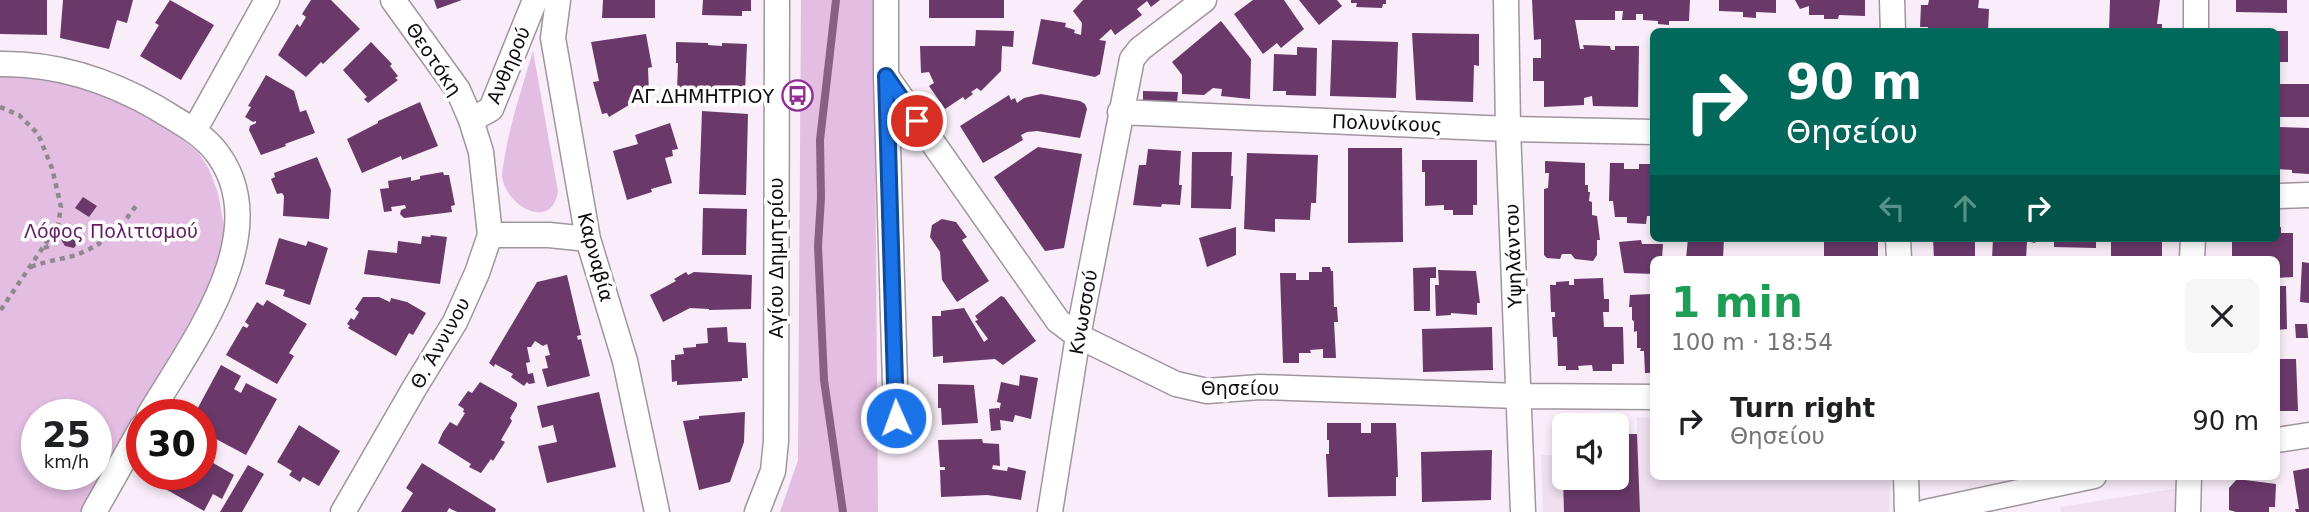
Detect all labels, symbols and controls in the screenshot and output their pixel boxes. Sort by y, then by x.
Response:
street label: Θεοτόκη [402,18,466,100]
street label: Ανθηρού [482,23,534,107]
text: 90 m [1786,54,1922,111]
icon: right [1671,56,1762,147]
bus stop icon: ΑΓ.ΔΗΜΗΤΡΙΟΥ [780,79,814,113]
place label: ΑΓ.ΔΗΜΗΤΡΙΟΥ [631,85,774,107]
pin [887,91,947,151]
icon: arrive [898,102,936,140]
street label: Πολυνίκους [1332,110,1442,136]
text: Θησείου [1786,113,1918,151]
street label: Αγίου Δημητρίου [765,177,787,339]
icon: left [1873,189,1911,227]
icon: ahead [1946,189,1984,227]
icon: right [2019,189,2057,227]
street label: Υψηλάντου [1500,203,1526,310]
street label: Καρναβία [574,210,618,304]
park label: Λόφος Πολιτισμού [24,220,198,242]
street label: Κνωσσού [1065,268,1101,356]
text: 1 min [1671,278,1803,327]
button: close [2185,279,2259,353]
street label: Θ. Άννινου [406,293,474,393]
text: 100 m · 18:54 [1671,329,1833,355]
street label: Θησείου [1201,377,1279,399]
position arrow [859,381,933,455]
text: Turn right [1730,393,1875,423]
speed limit sign: 30 [126,399,217,490]
icon: right [1671,402,1709,440]
text: 90 m [2192,406,2259,436]
map controls [1552,413,1629,490]
button: sound [1552,413,1629,490]
text: 25 [42,415,91,455]
text: Θησείου [1730,423,1825,449]
text: km/h [44,451,89,472]

